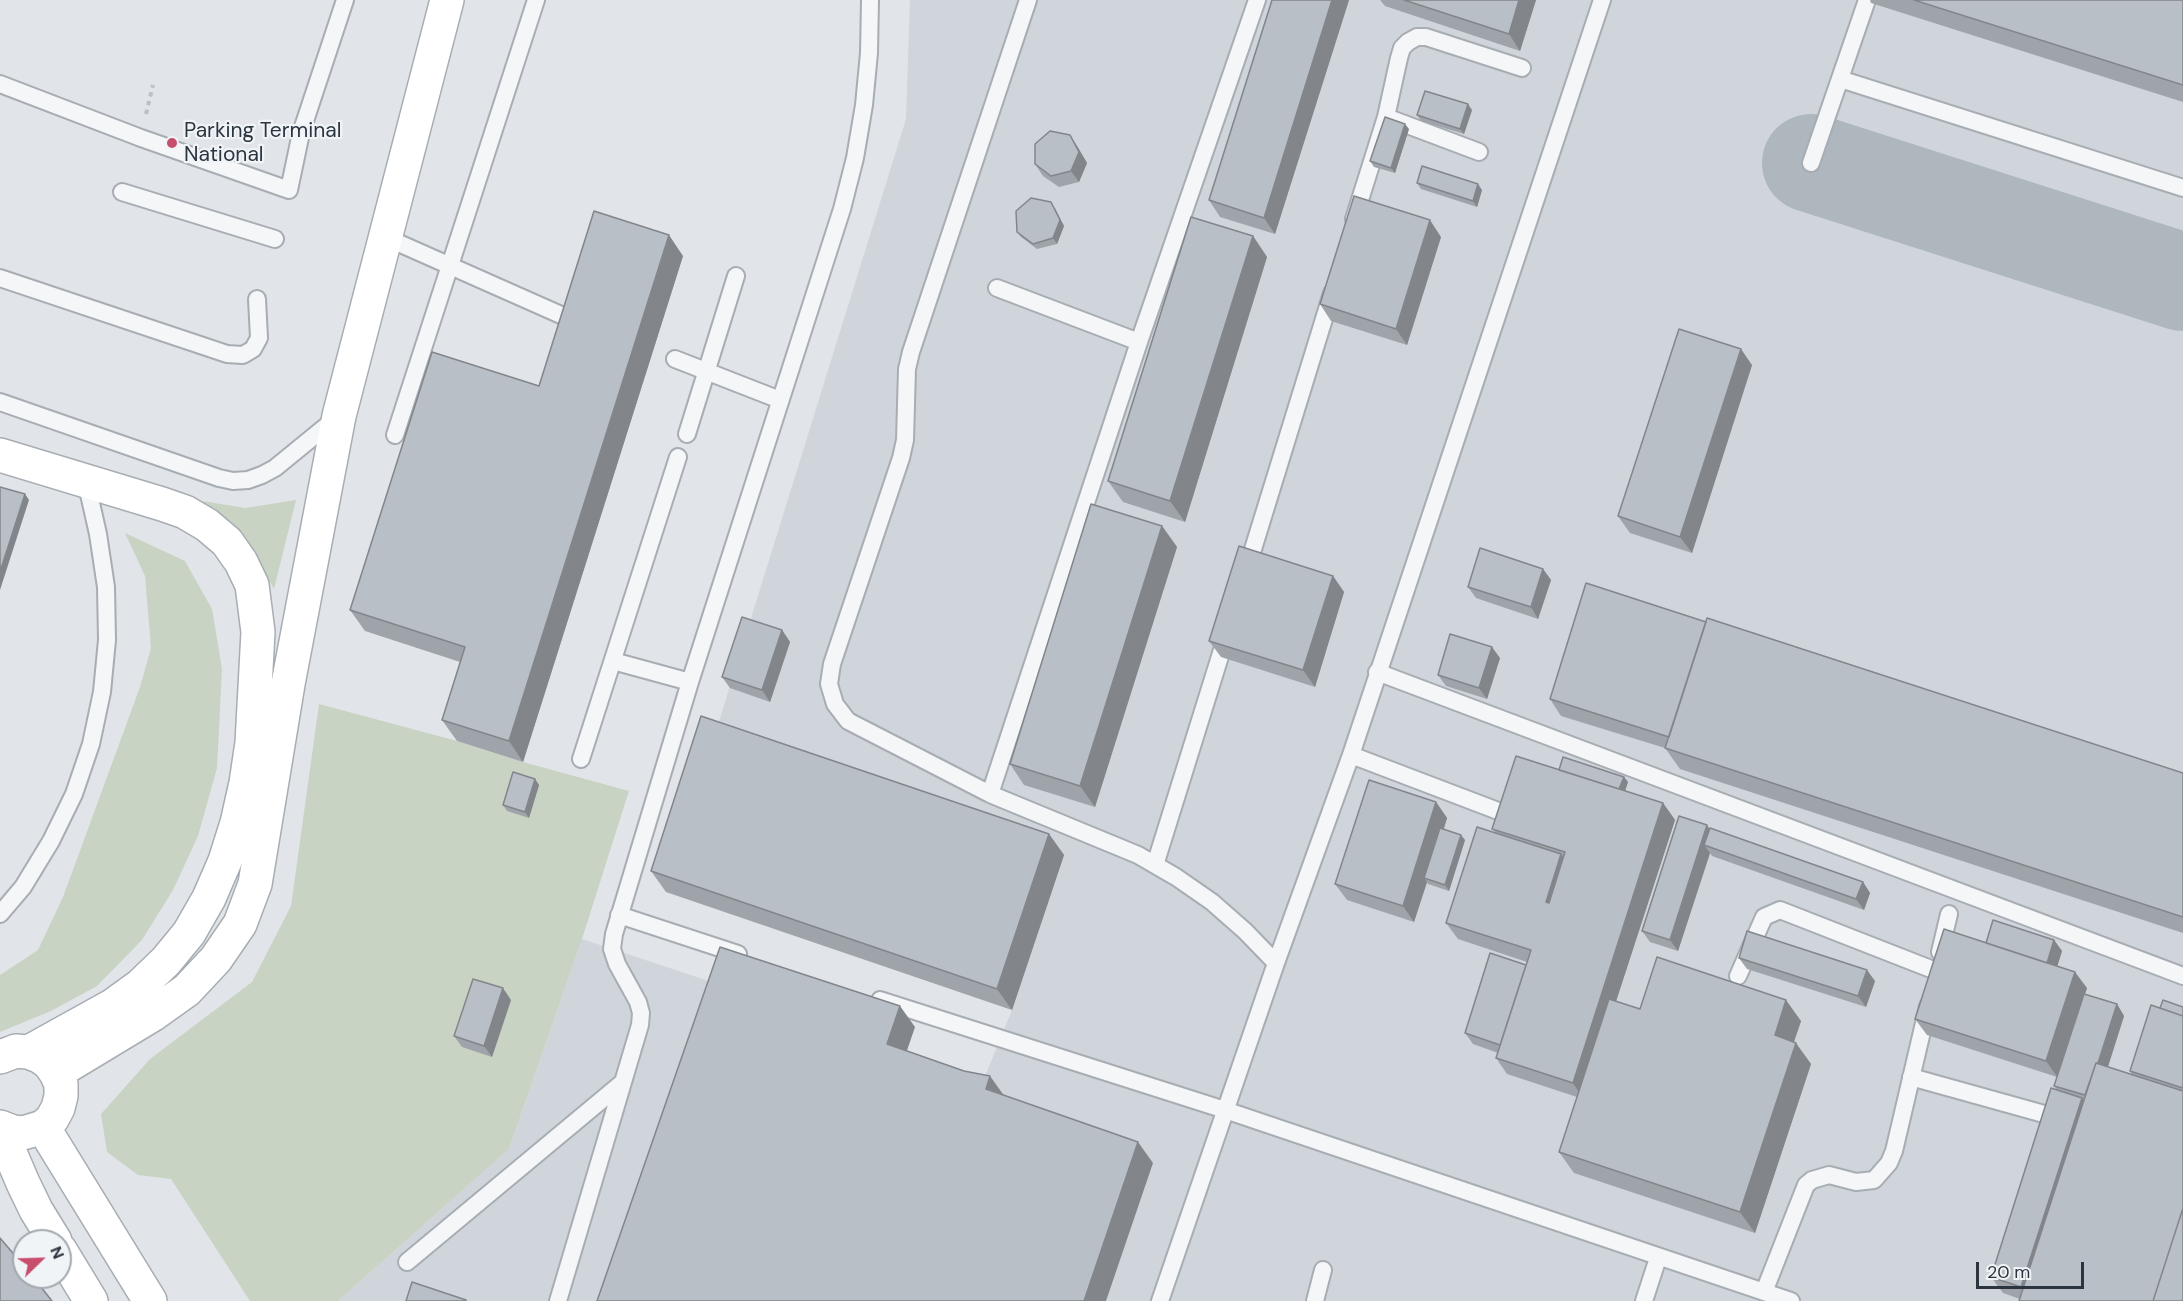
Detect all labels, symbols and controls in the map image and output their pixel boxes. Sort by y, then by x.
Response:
place label: Parking Terminal National [184,118,341,168]
marker: Parking Terminal National [165,136,179,150]
north arrow [12,1229,72,1289]
text: N [45,1243,69,1262]
scale bar [1979,1250,2087,1288]
text: 20 m [1987,1260,2030,1284]

